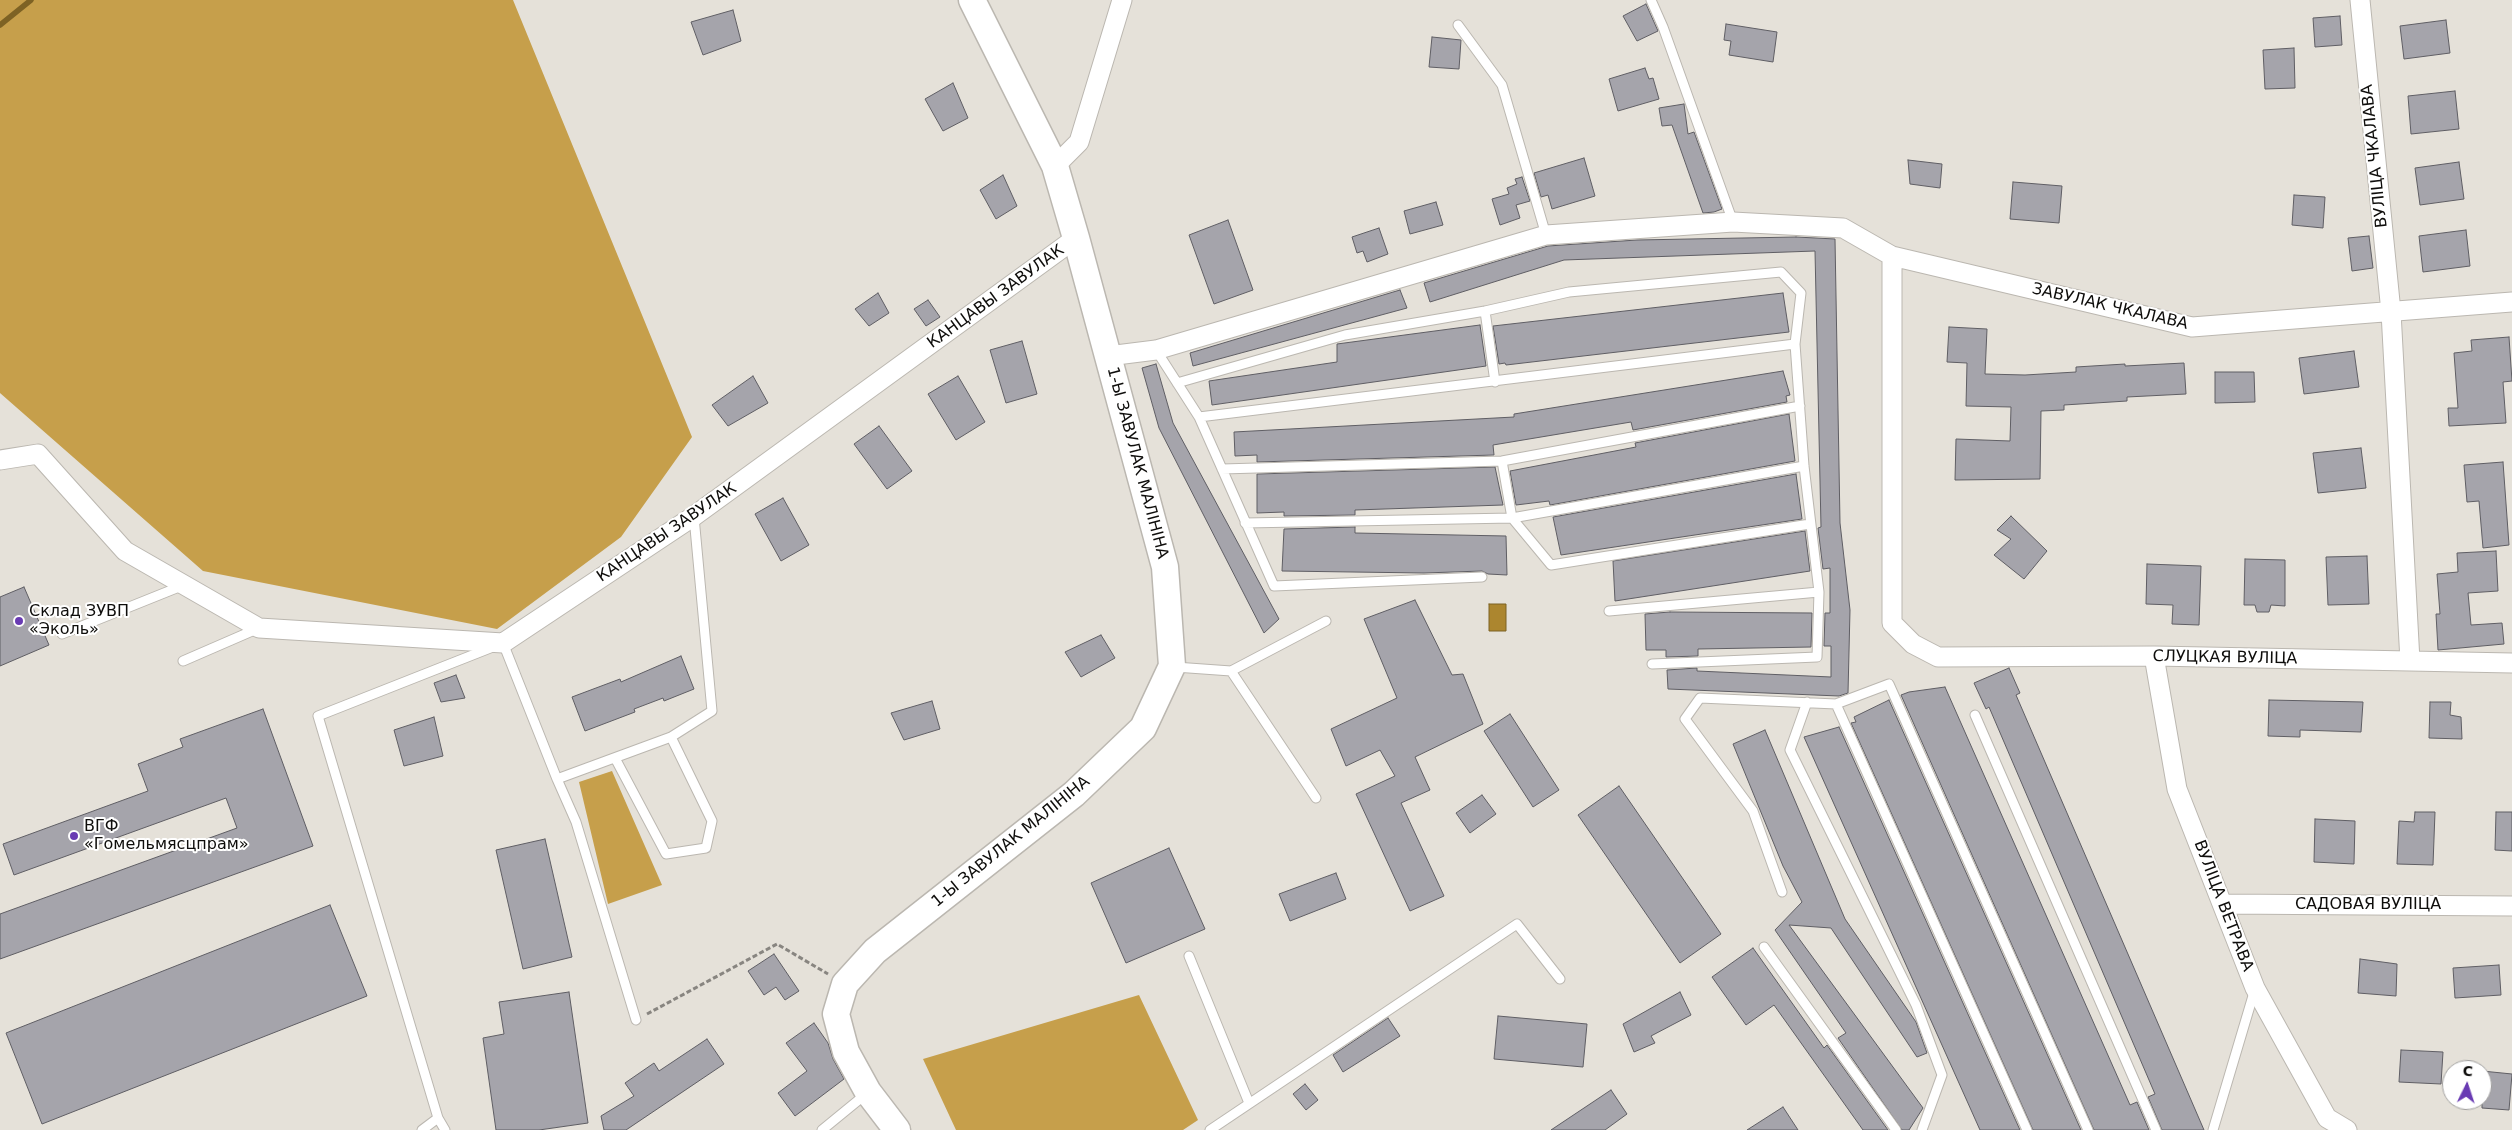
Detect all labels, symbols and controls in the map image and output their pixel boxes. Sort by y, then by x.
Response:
street label: ВУЛІЦА ЧКАЛАВА [2358,83,2392,229]
street label: КАНЦАВЫ ЗАВУЛАК [924,241,1068,353]
street label: ЗАВУЛАК ЧКАЛАВА [2030,280,2190,334]
street label: 1-Ы ЗАВУЛАК МАЛІНІНА [1102,365,1172,561]
street label: КАНЦАВЫ ЗАВУЛАК [594,479,740,587]
place label: Склад ЗУВП «Эколь» [29,602,129,640]
marker: Склад ЗУВП «Эколь» [13,615,25,627]
street label: СЛУЦКАЯ ВУЛІЦА [2152,647,2298,669]
street label: 1-Ы ЗАВУЛАК МАЛІНІНА [928,772,1094,912]
place label: ВГФ «Гомельмясцпрам» [84,817,249,855]
marker: ВГФ «Гомельмясцпрам» [68,830,80,842]
street label: ВУЛІЦА ВЕТРАВА [2189,838,2257,974]
street label: САДОВАЯ ВУЛІЦА [2295,895,2441,915]
north arrow [2442,1060,2492,1110]
text: С [2462,1063,2474,1079]

